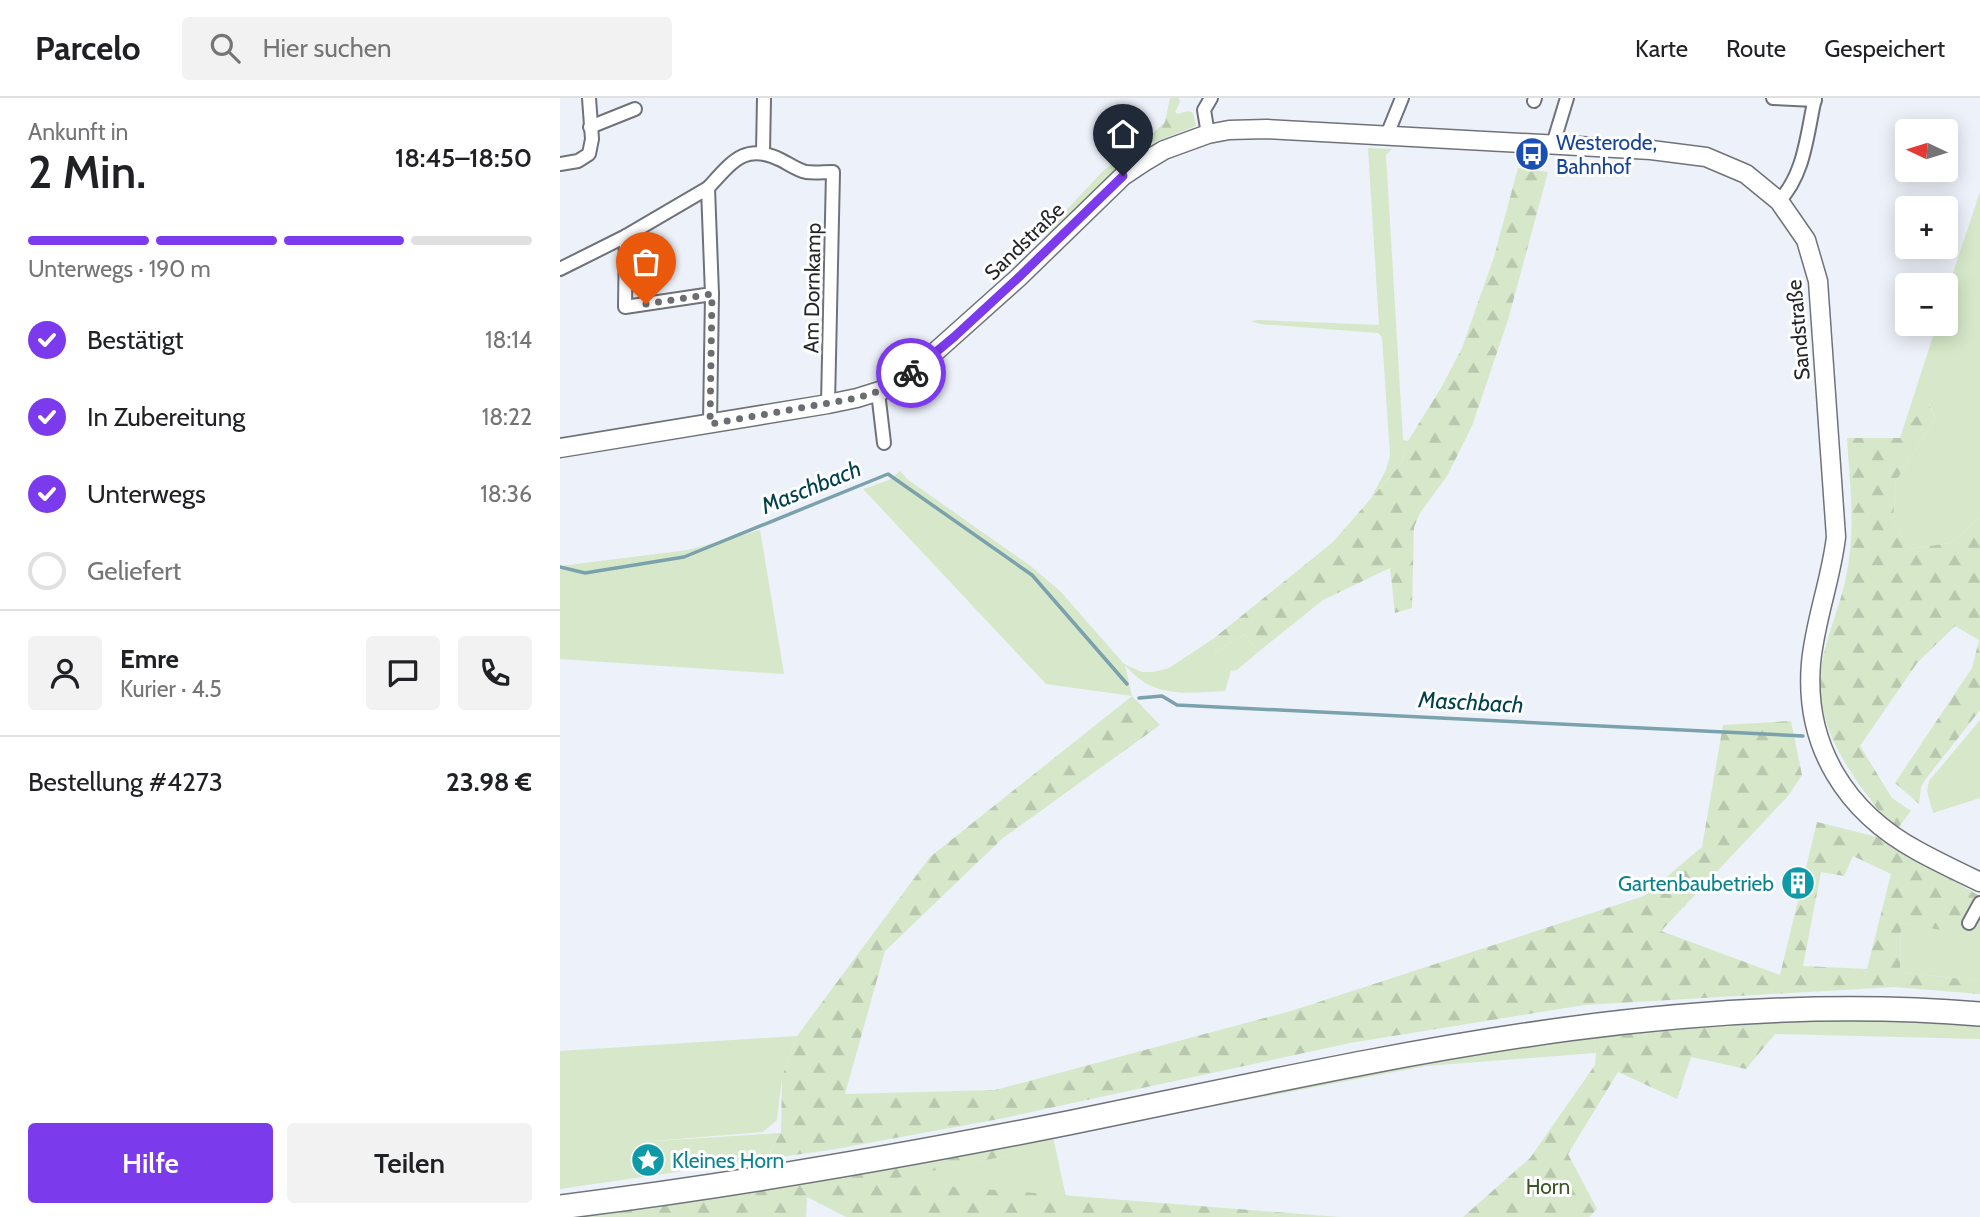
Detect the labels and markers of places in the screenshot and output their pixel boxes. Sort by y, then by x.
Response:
pin [1093,104,1153,176]
place label: Westerode, Bahnhof [1556,130,1657,179]
bus stop icon: Westerode, Bahnhof [1513,135,1551,173]
pin [616,232,676,304]
building icon: Gartenbaubetrieb [1779,864,1817,902]
place label: Gartenbaubetrieb [1618,871,1774,896]
place icon: Kleines Horn [629,1141,667,1179]
place label: Kleines Horn [672,1148,784,1173]

